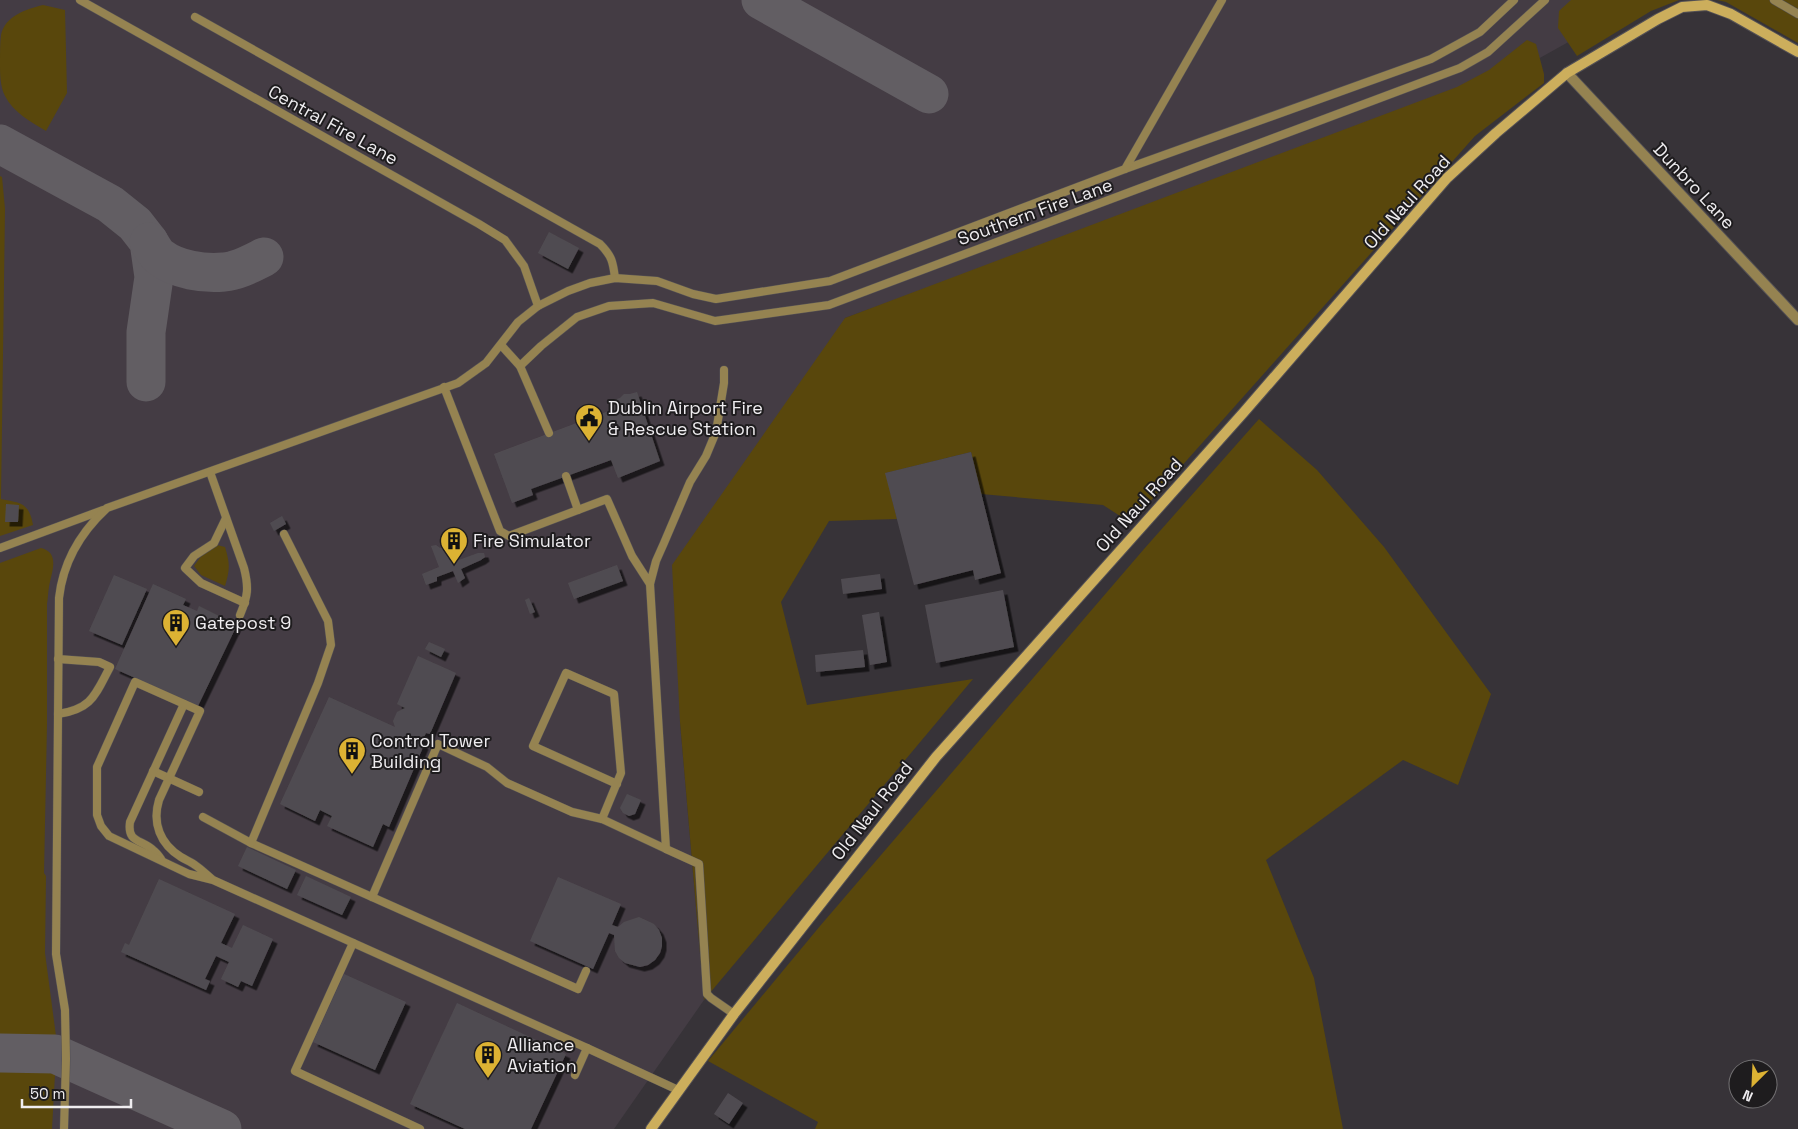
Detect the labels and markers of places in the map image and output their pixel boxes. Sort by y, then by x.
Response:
place label: Dublin Airport Fire & Rescue Station [608,396,763,440]
public building icon: Dublin Airport Fire & Rescue Station [574,403,604,442]
building icon: Fire Simulator [439,526,469,565]
place label: Fire Simulator [473,529,591,552]
building icon: Gatepost 9 [161,608,191,647]
place label: Gatepost 9 [195,611,291,634]
place label: Control Tower Building [371,729,491,773]
building icon: Control Tower Building [337,736,367,775]
place label: Alliance Aviation [507,1033,577,1077]
building icon: Alliance Aviation [473,1040,503,1079]

